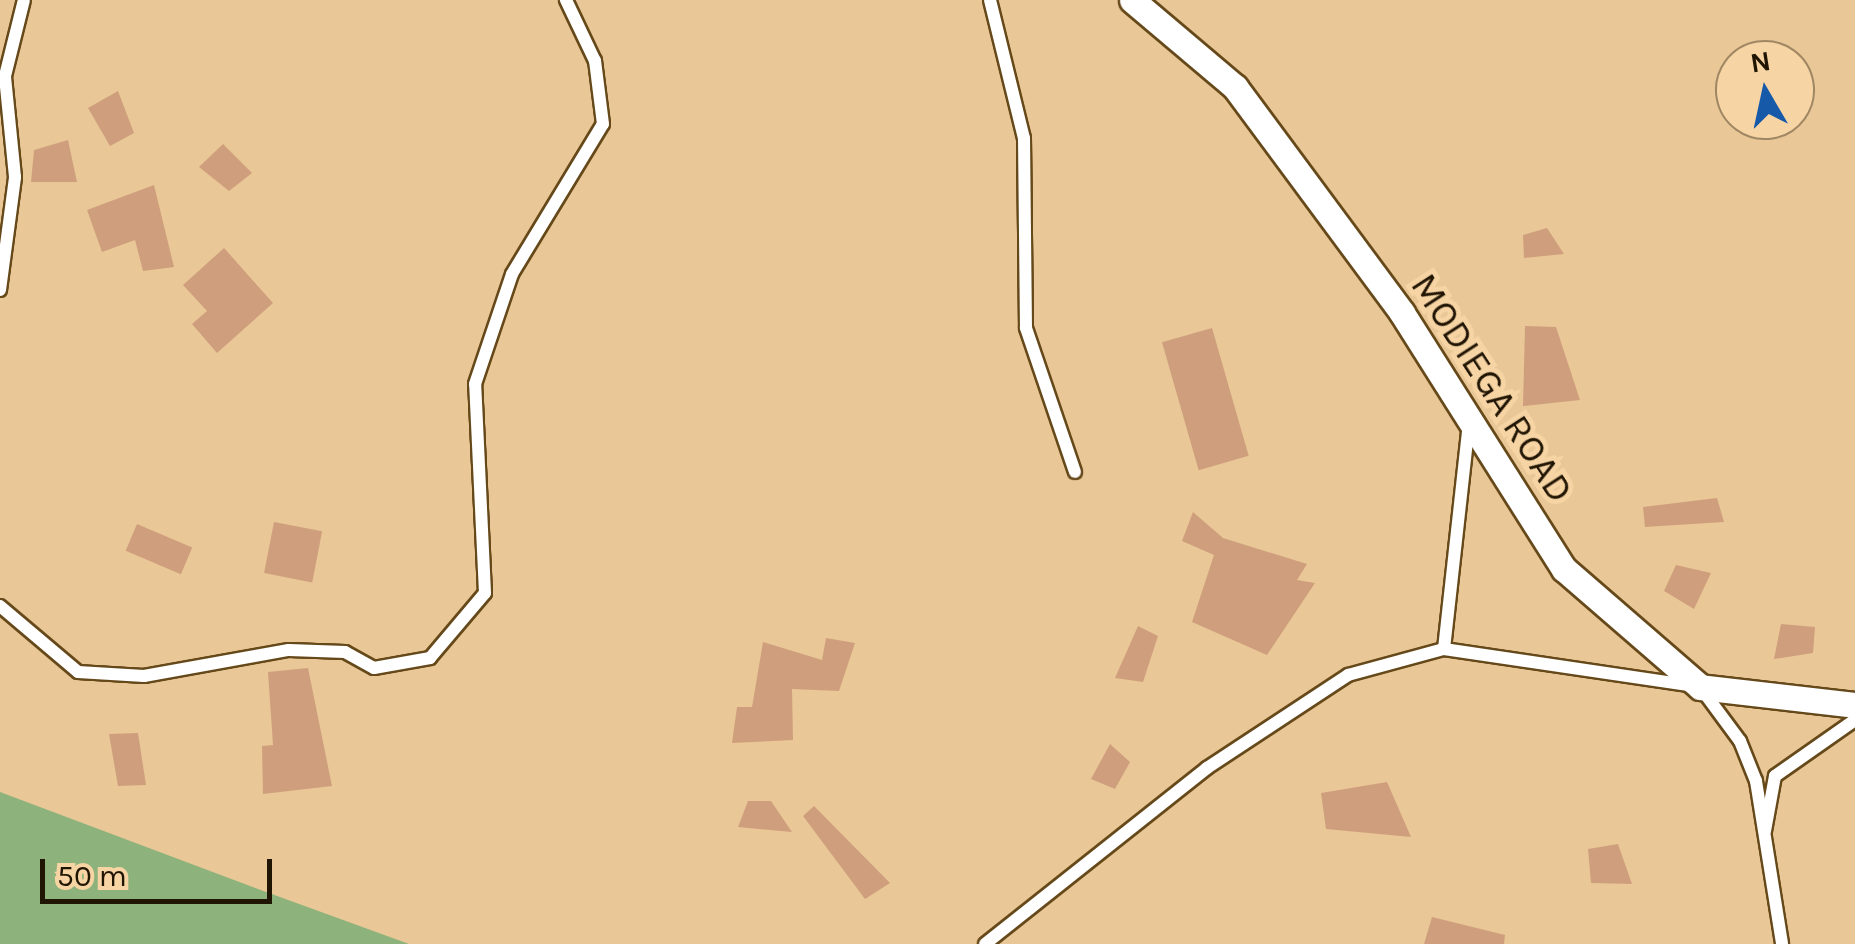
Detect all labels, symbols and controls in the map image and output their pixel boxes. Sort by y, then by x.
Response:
north arrow [1715,40,1815,140]
text: N [1748,44,1773,80]
street label: MODIEGA ROAD [1401,265,1583,511]
scale bar [45,839,278,901]
text: 50 m [57,858,127,894]

